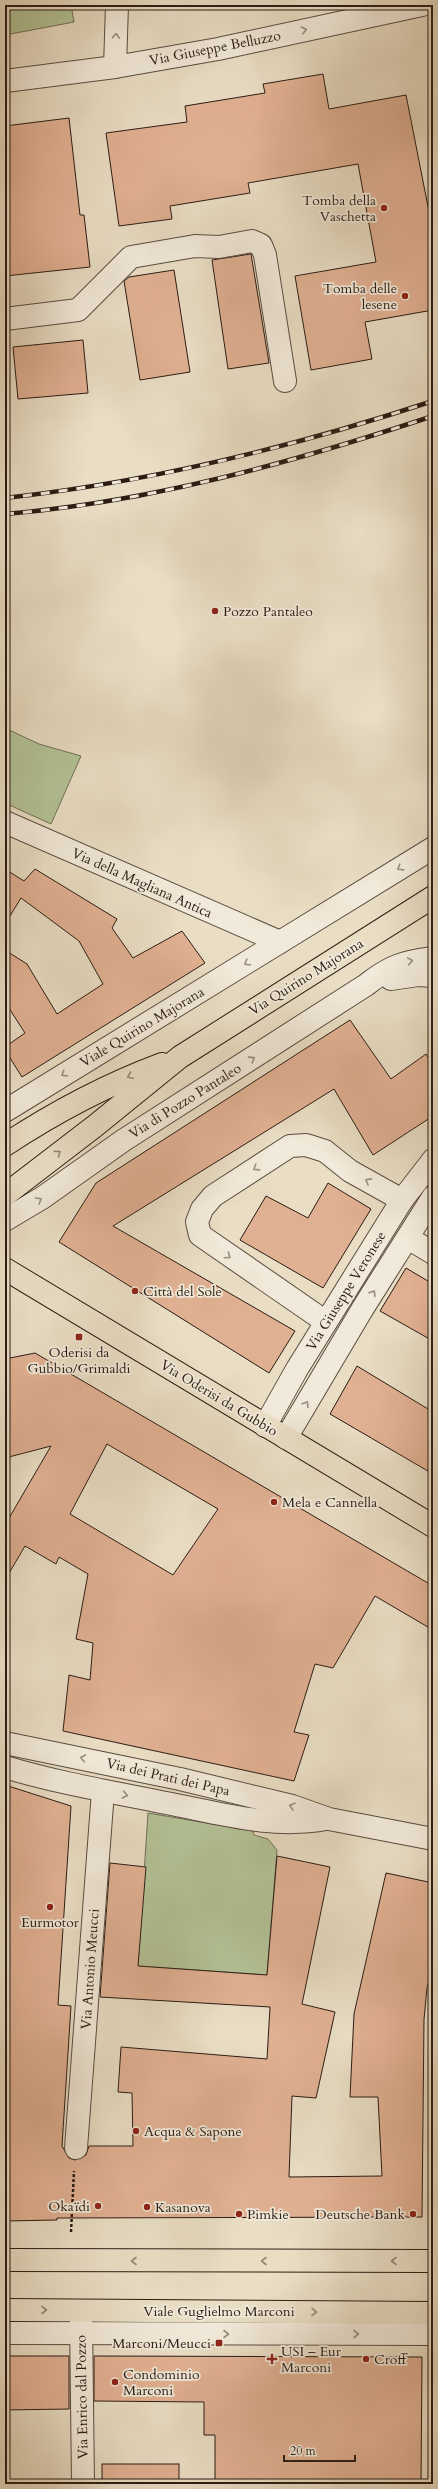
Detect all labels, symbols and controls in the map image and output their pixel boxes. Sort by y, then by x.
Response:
street label: Via Giuseppe Belluzzo [148,26,283,70]
one-way arrow [301,27,307,35]
one-way arrow [111,33,120,39]
place label: Tomba della Vaschetta [302,191,376,226]
marker: Tomba della Vaschetta [379,203,389,213]
place label: Tomba delle lesene [323,279,397,314]
marker: Tomba delle lesene [400,291,410,301]
place label: Pozzo Pantaleo [223,602,313,621]
marker: Pozzo Pantaleo [210,606,220,616]
street label: Via della Magliana Antica [69,843,215,923]
one-way arrow [397,864,404,871]
street label: Via Quirino Majorana [245,934,367,1020]
one-way arrow [244,958,251,965]
one-way arrow [407,958,414,966]
street label: Viale Quirino Majorana [76,982,208,1072]
one-way arrow [248,1056,255,1064]
street label: Via di Pozzo Pantaleo [125,1059,245,1143]
one-way arrow [61,1070,68,1077]
one-way arrow [127,1072,134,1080]
one-way arrow [54,1151,61,1158]
one-way arrow [253,1163,260,1171]
one-way arrow [365,1179,372,1186]
one-way arrow [35,1197,42,1205]
street label: Via Giuseppe Veronese [302,1228,390,1354]
one-way arrow [224,1251,231,1259]
place label: Città del Sole [143,1282,222,1301]
marker: Città del Sole [130,1286,140,1296]
one-way arrow [368,1290,376,1297]
marker: Oderisi da Gubbio/Grimaldi [74,1332,84,1342]
place label: Oderisi da Gubbio/Grimaldi [28,1343,130,1378]
street label: Via Oderisi da Gubbio [157,1355,282,1441]
one-way arrow [301,1401,309,1408]
place label: Mela e Cannella [282,1493,377,1512]
marker: Mela e Cannella [269,1497,279,1507]
street label: Via dei Prati dei Papa [104,1754,232,1800]
one-way arrow [80,1755,86,1763]
one-way arrow [122,1790,128,1798]
one-way arrow [289,1802,296,1811]
marker: Eurmotor [45,1902,55,1912]
street label: Via Antonio Meucci [76,1908,104,2030]
place label: Eurmotor [21,1913,80,1932]
place label: Acqua & Sapone [144,2122,242,2141]
marker: Acqua & Sapone [131,2126,141,2136]
place label: Okaïdi [48,2197,90,2216]
place label: Kasanova [155,2198,211,2217]
marker: Okaïdi [93,2201,103,2211]
marker: Kasanova [142,2202,152,2212]
place label: Pimkie [247,2205,289,2224]
place label: Deutsche Bank [315,2205,405,2224]
marker: Pimkie [234,2209,244,2219]
marker: Deutsche Bank [408,2209,418,2219]
one-way arrow [131,2257,137,2265]
one-way arrow [261,2257,267,2265]
one-way arrow [391,2257,397,2265]
street label: Viale Guglielmo Marconi [143,2302,295,2321]
one-way arrow [41,2306,47,2314]
one-way arrow [311,2308,317,2316]
one-way arrow [223,2330,229,2338]
one-way arrow [353,2330,359,2338]
street label: Via Enrico dal Pozzo [71,2334,93,2459]
place label: Marconi/Meucci [112,2334,211,2353]
marker: Marconi/Meucci [214,2338,224,2348]
place label: USI – Eur Marconi [281,2342,342,2377]
place label: Croff [374,2350,408,2369]
marker: USI – Eur Marconi [266,2353,278,2365]
marker: Croff [361,2354,371,2364]
place label: Condominio Marconi [123,2365,200,2400]
marker: Condominio Marconi [110,2377,120,2387]
scale bar [284,2437,355,2463]
text: 20 m [290,2443,317,2459]

